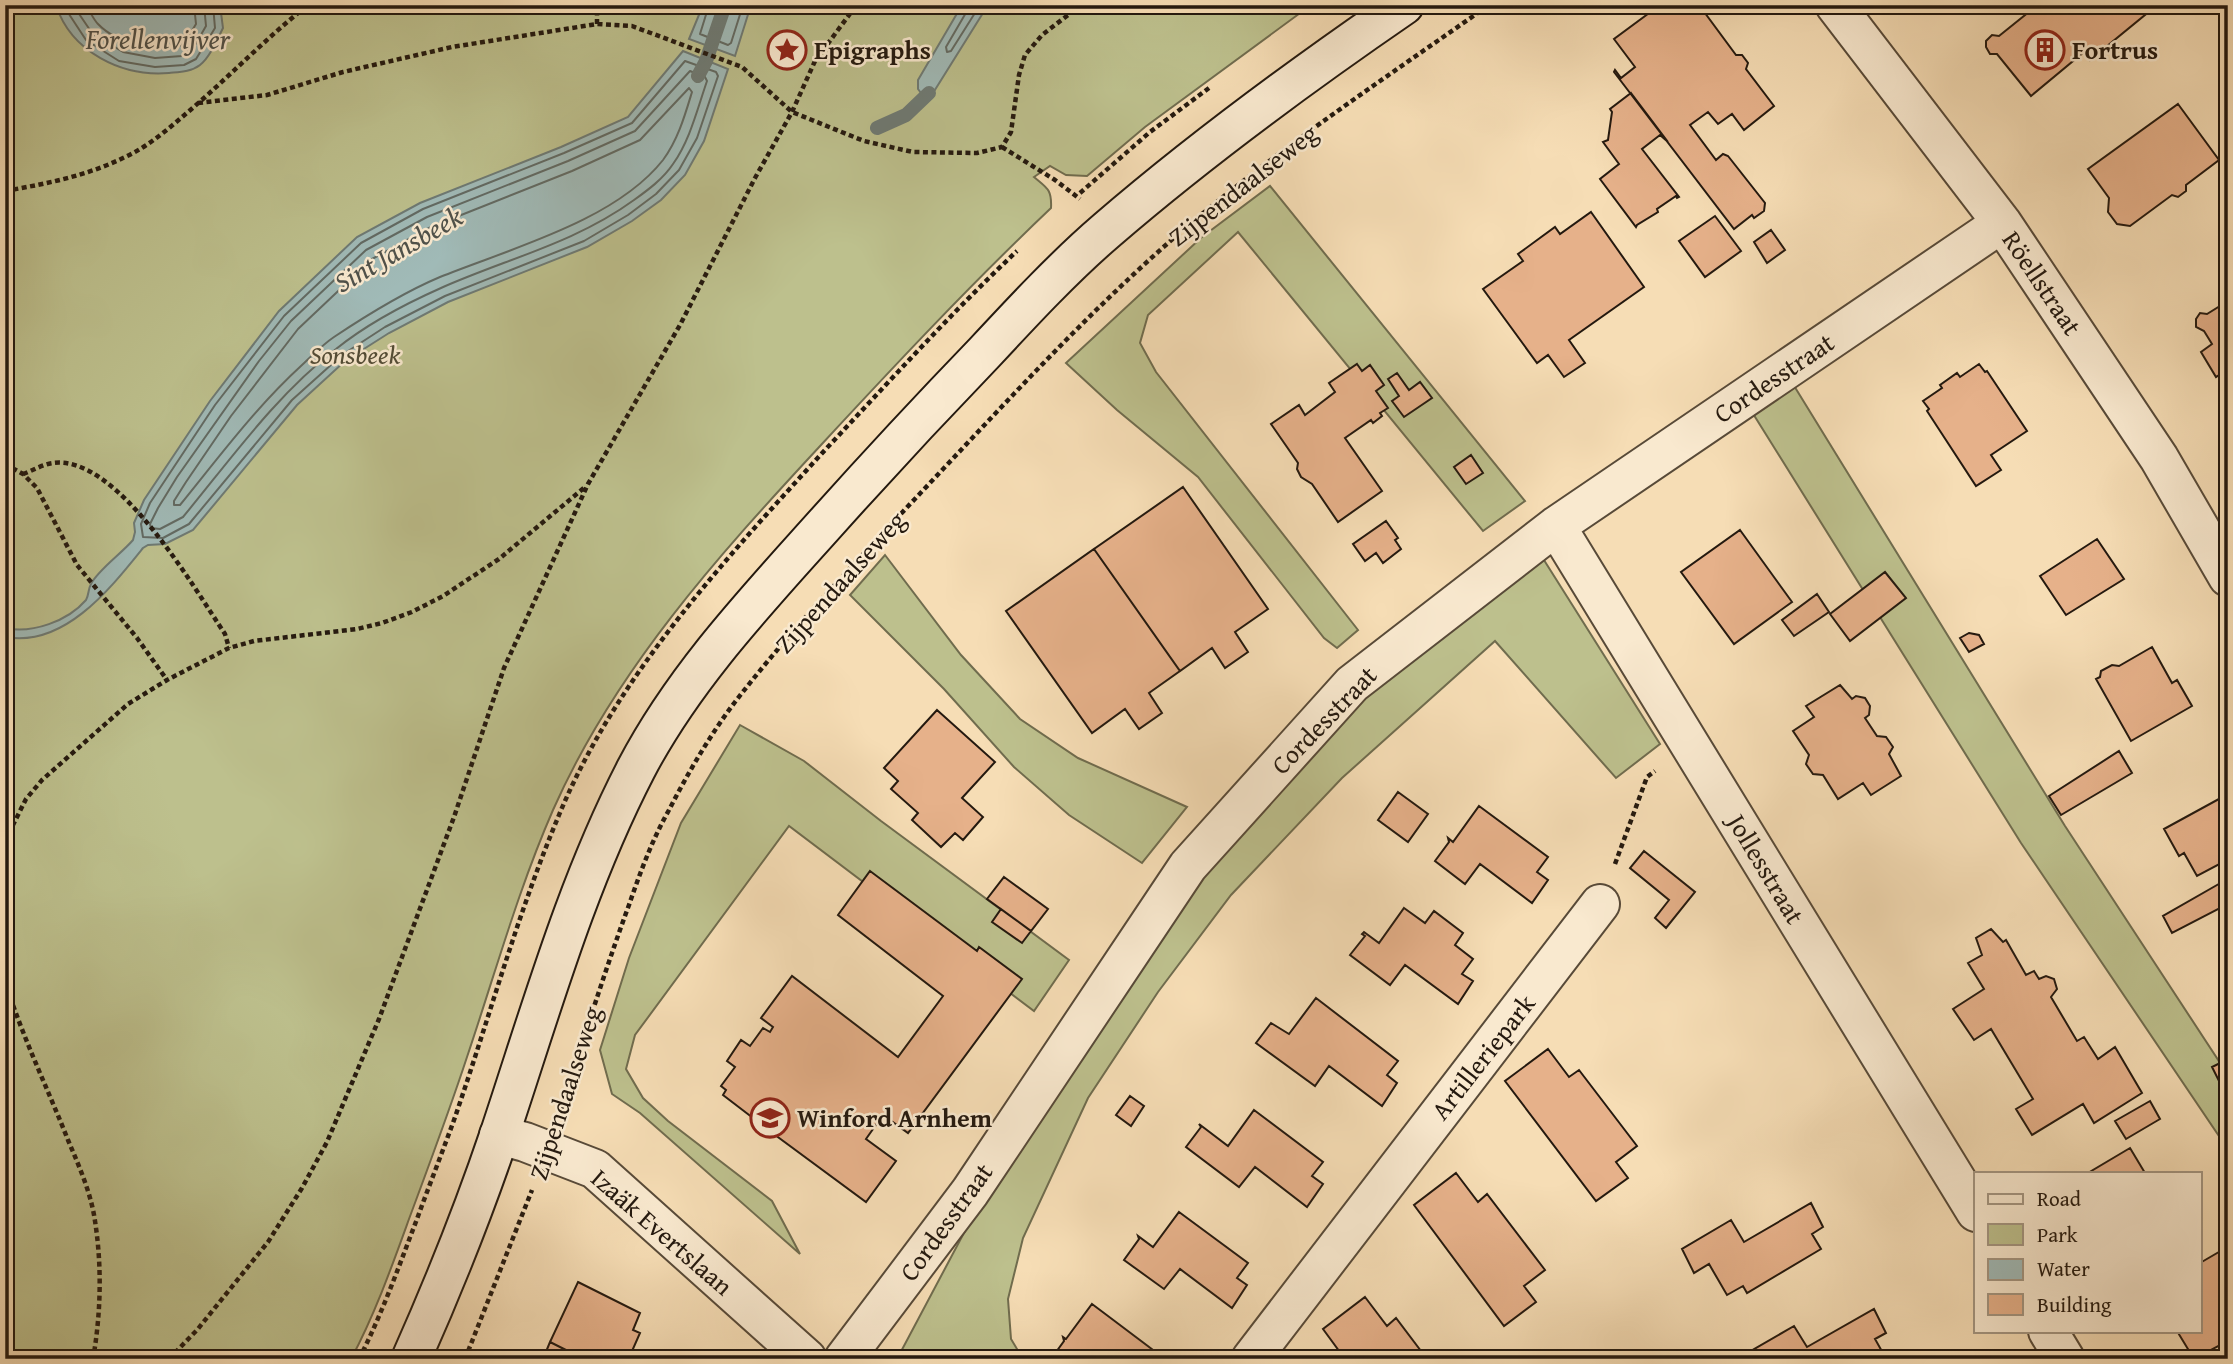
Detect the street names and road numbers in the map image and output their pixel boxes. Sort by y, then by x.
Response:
street label: Zijpendaalseweg [1160,114,1326,255]
street label: Röellstraat [1993,223,2092,343]
street label: Cordesstraat [1706,323,1842,432]
street label: Zijpendaalseweg [765,502,914,662]
street label: Cordesstraat [1262,656,1386,783]
street label: Jollesstraat [1717,804,1815,931]
street label: Artilleriepark [1421,985,1545,1128]
street label: Zijpendaalseweg [518,1001,611,1185]
street label: Cordesstraat [889,1154,1002,1289]
street label: Izaäk Evertslaan [583,1159,742,1305]

